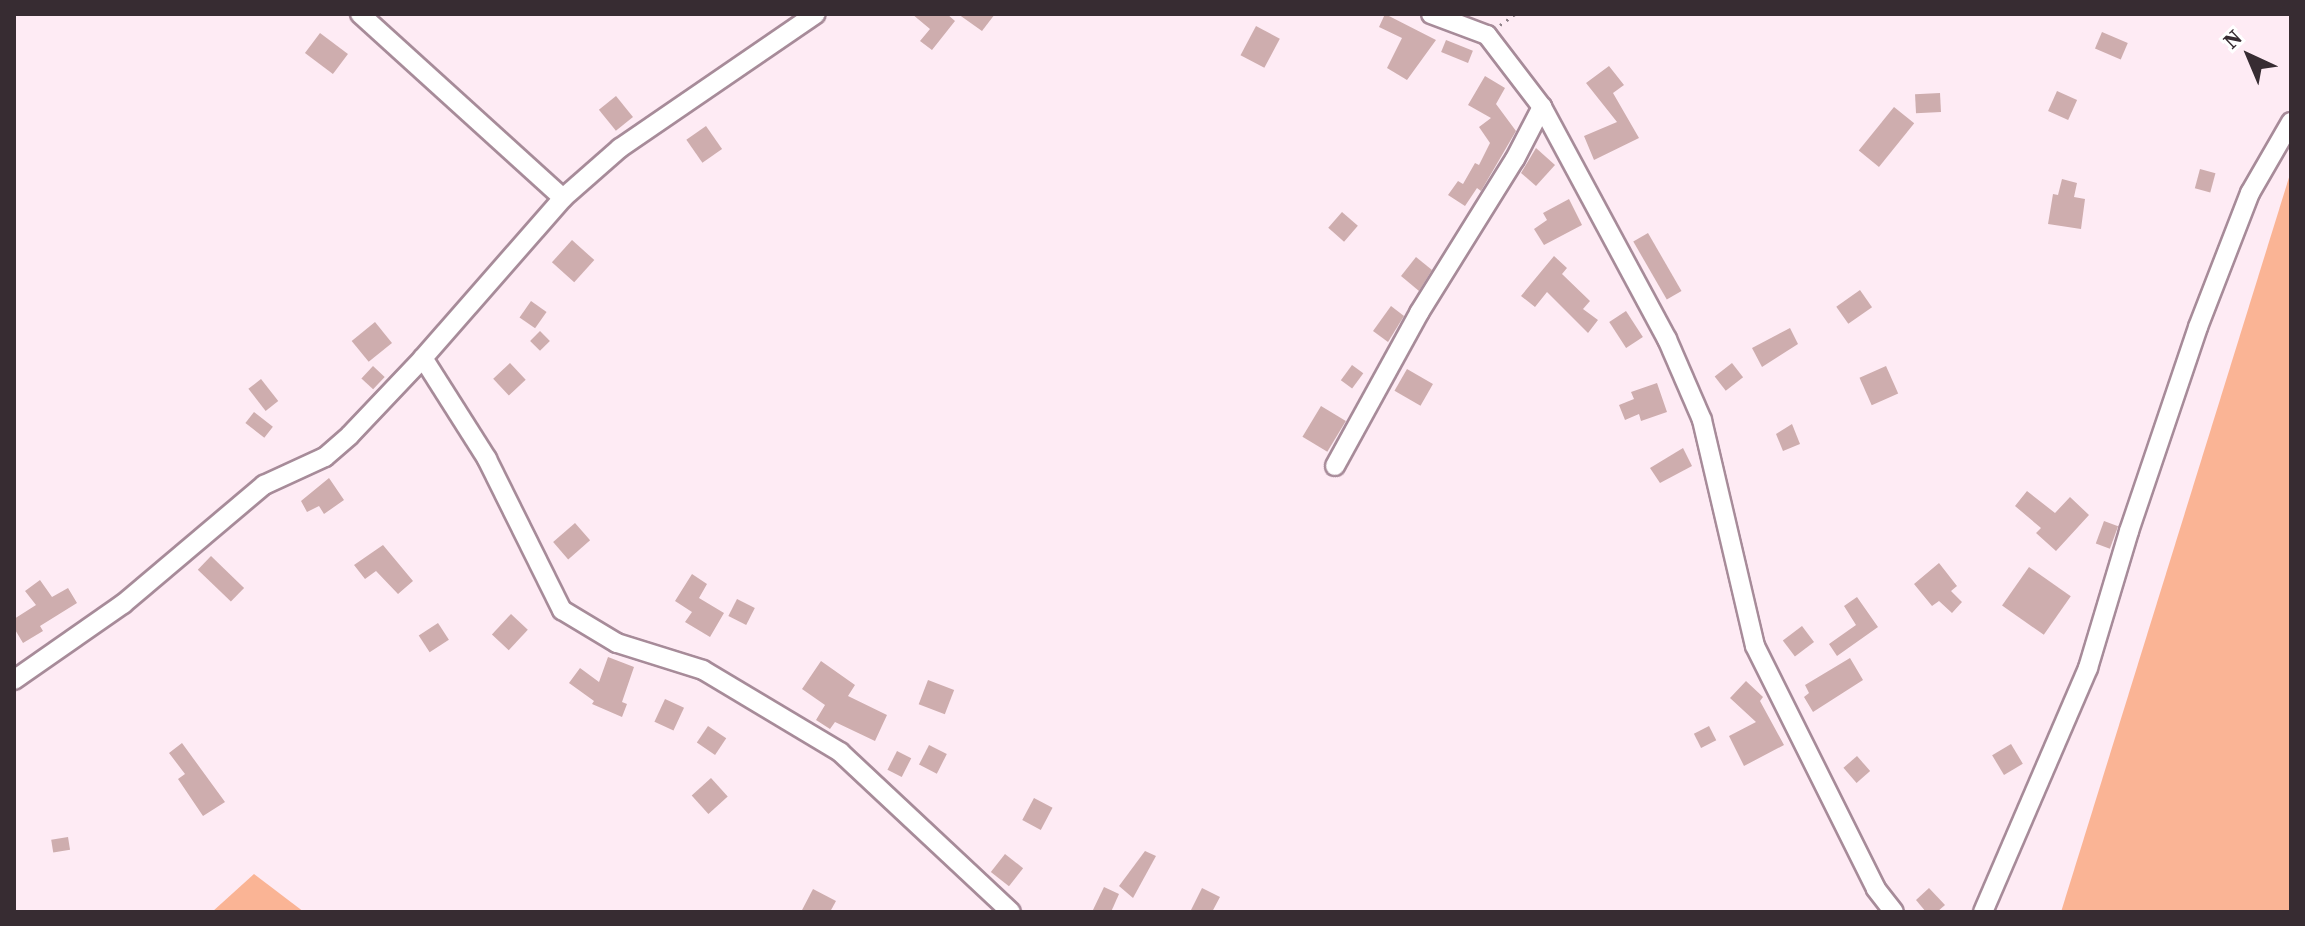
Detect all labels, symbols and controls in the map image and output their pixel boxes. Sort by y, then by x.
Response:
north arrow [2209,16,2289,96]
text: N [2216,22,2249,55]

